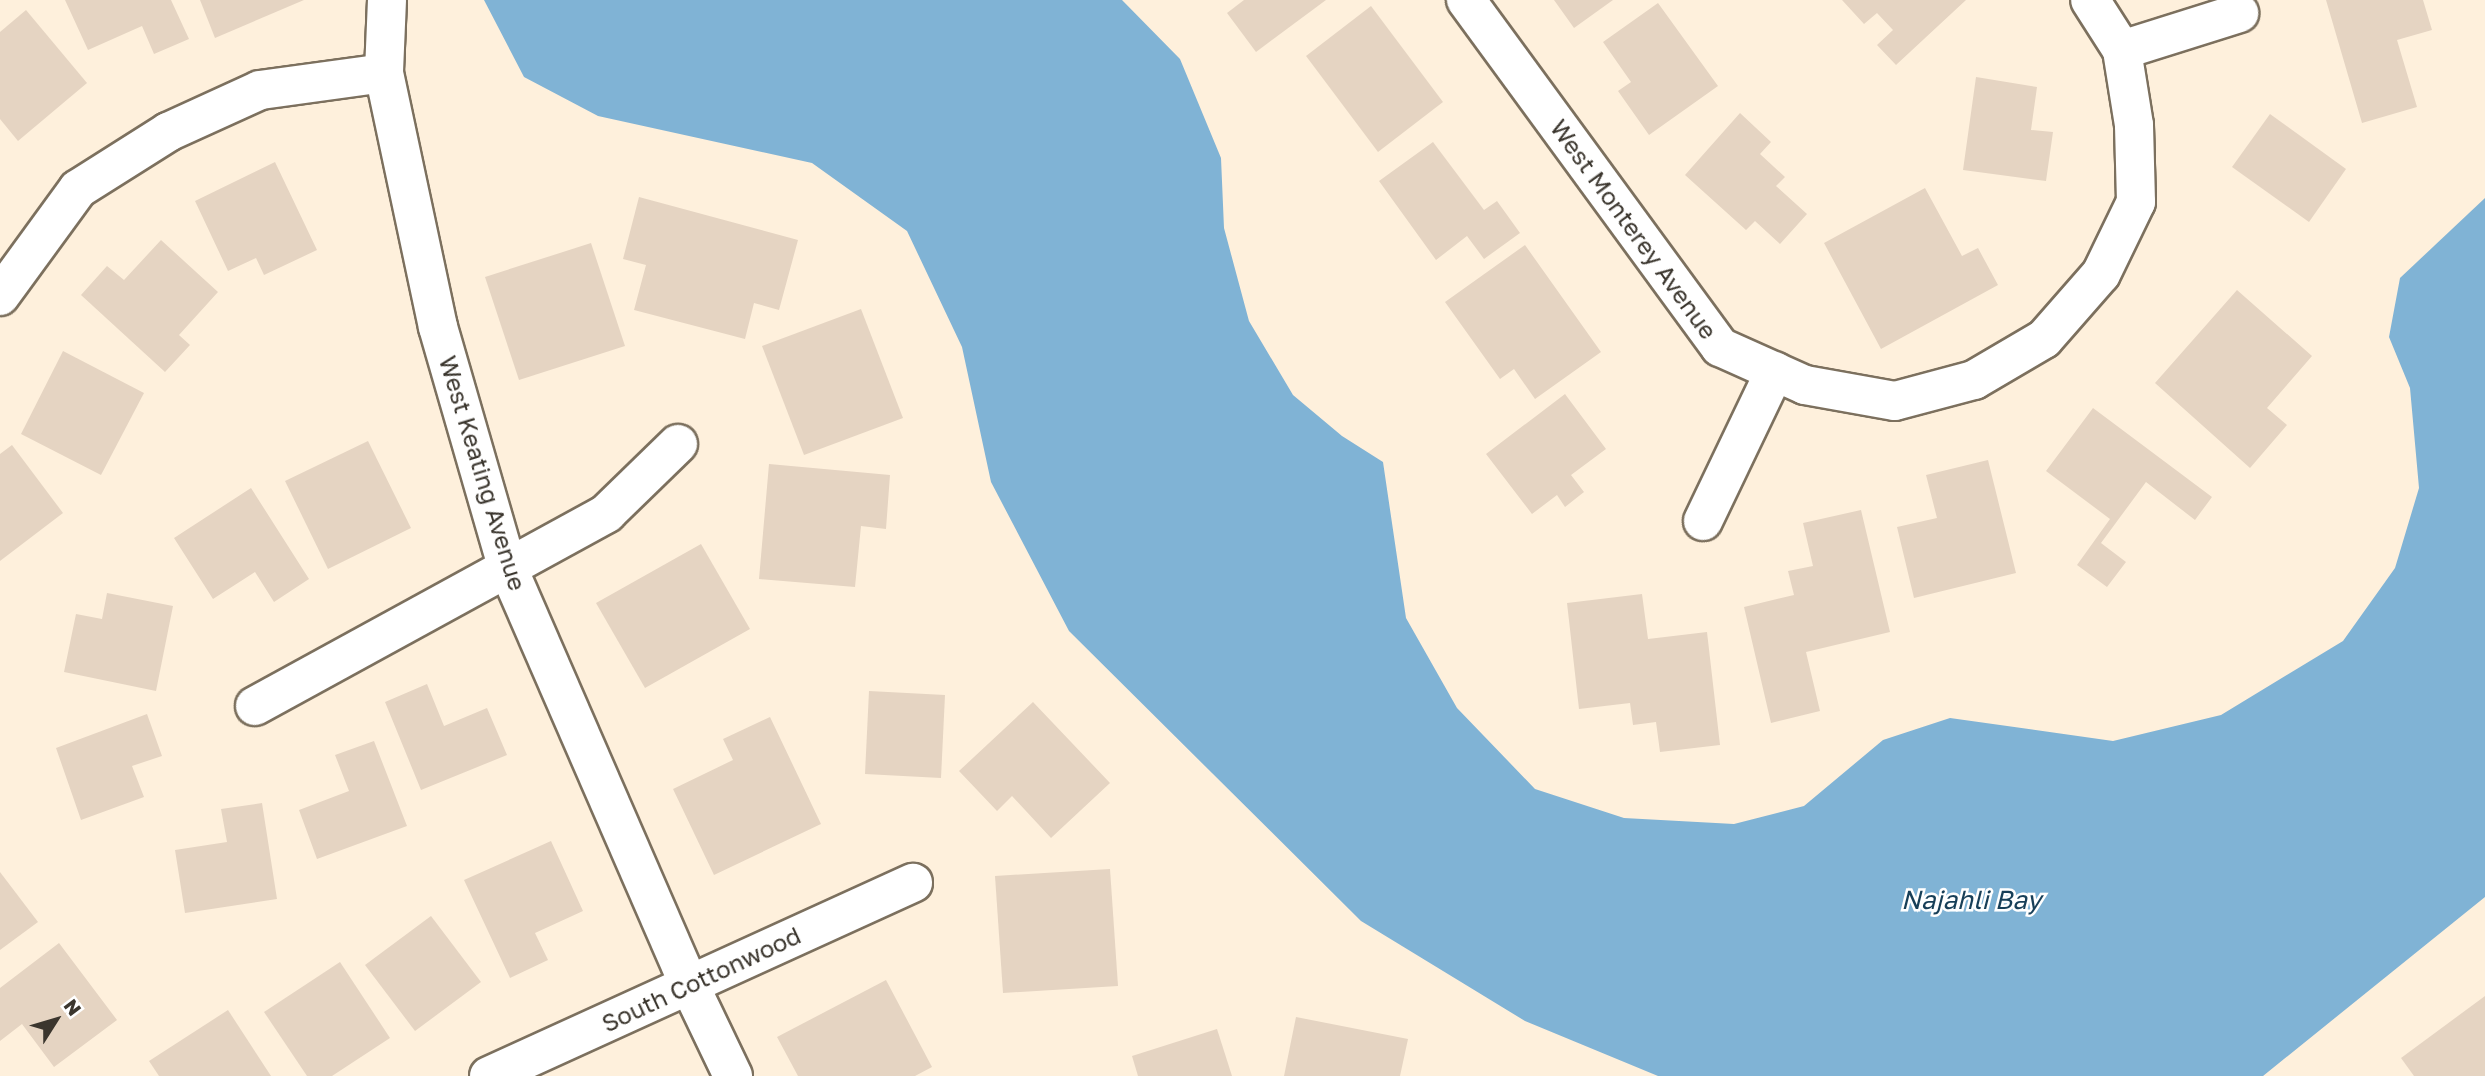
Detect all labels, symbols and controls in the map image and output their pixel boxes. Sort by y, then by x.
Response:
street label: West Monterey Avenue [1545,114,1723,344]
street label: West Keating Avenue [434,352,532,594]
water label: Najahli Bay [1901,884,2041,916]
street label: South Cottonwood [597,920,805,1038]
north arrow [21,985,91,1055]
text: N [60,994,87,1020]

